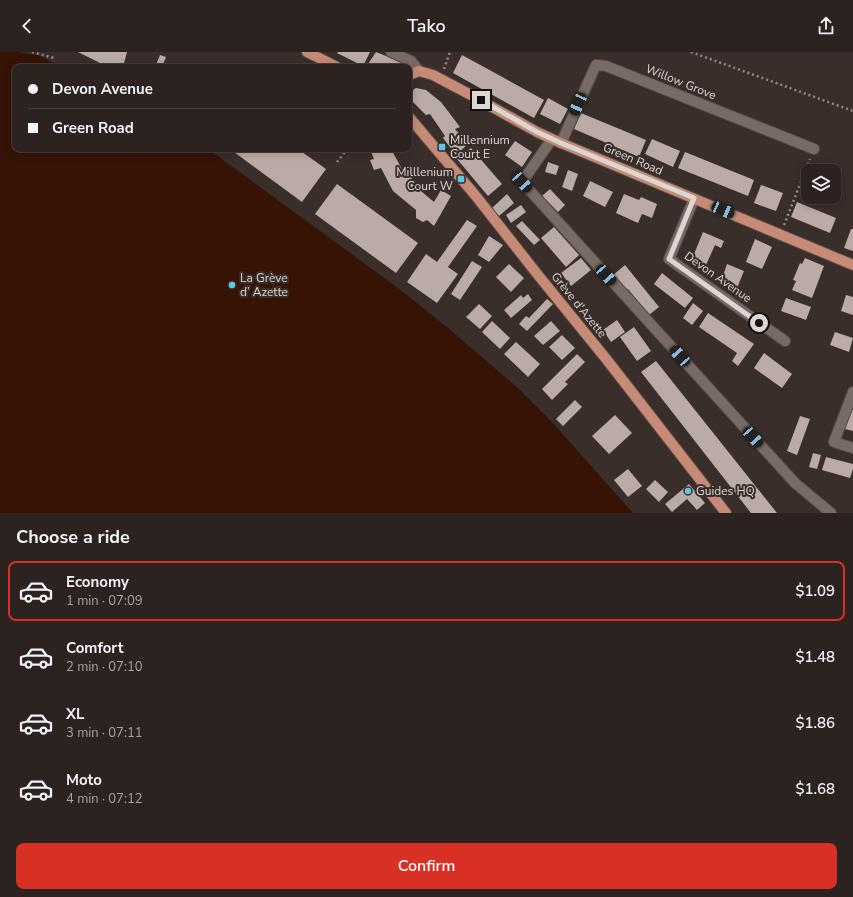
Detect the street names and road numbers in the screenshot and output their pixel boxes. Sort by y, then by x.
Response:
street label: Willow Grove [643,61,719,103]
street label: Green Road [601,139,665,179]
street label: Devon Avenue [681,248,755,306]
street label: Grève d'Azette [548,269,610,341]

